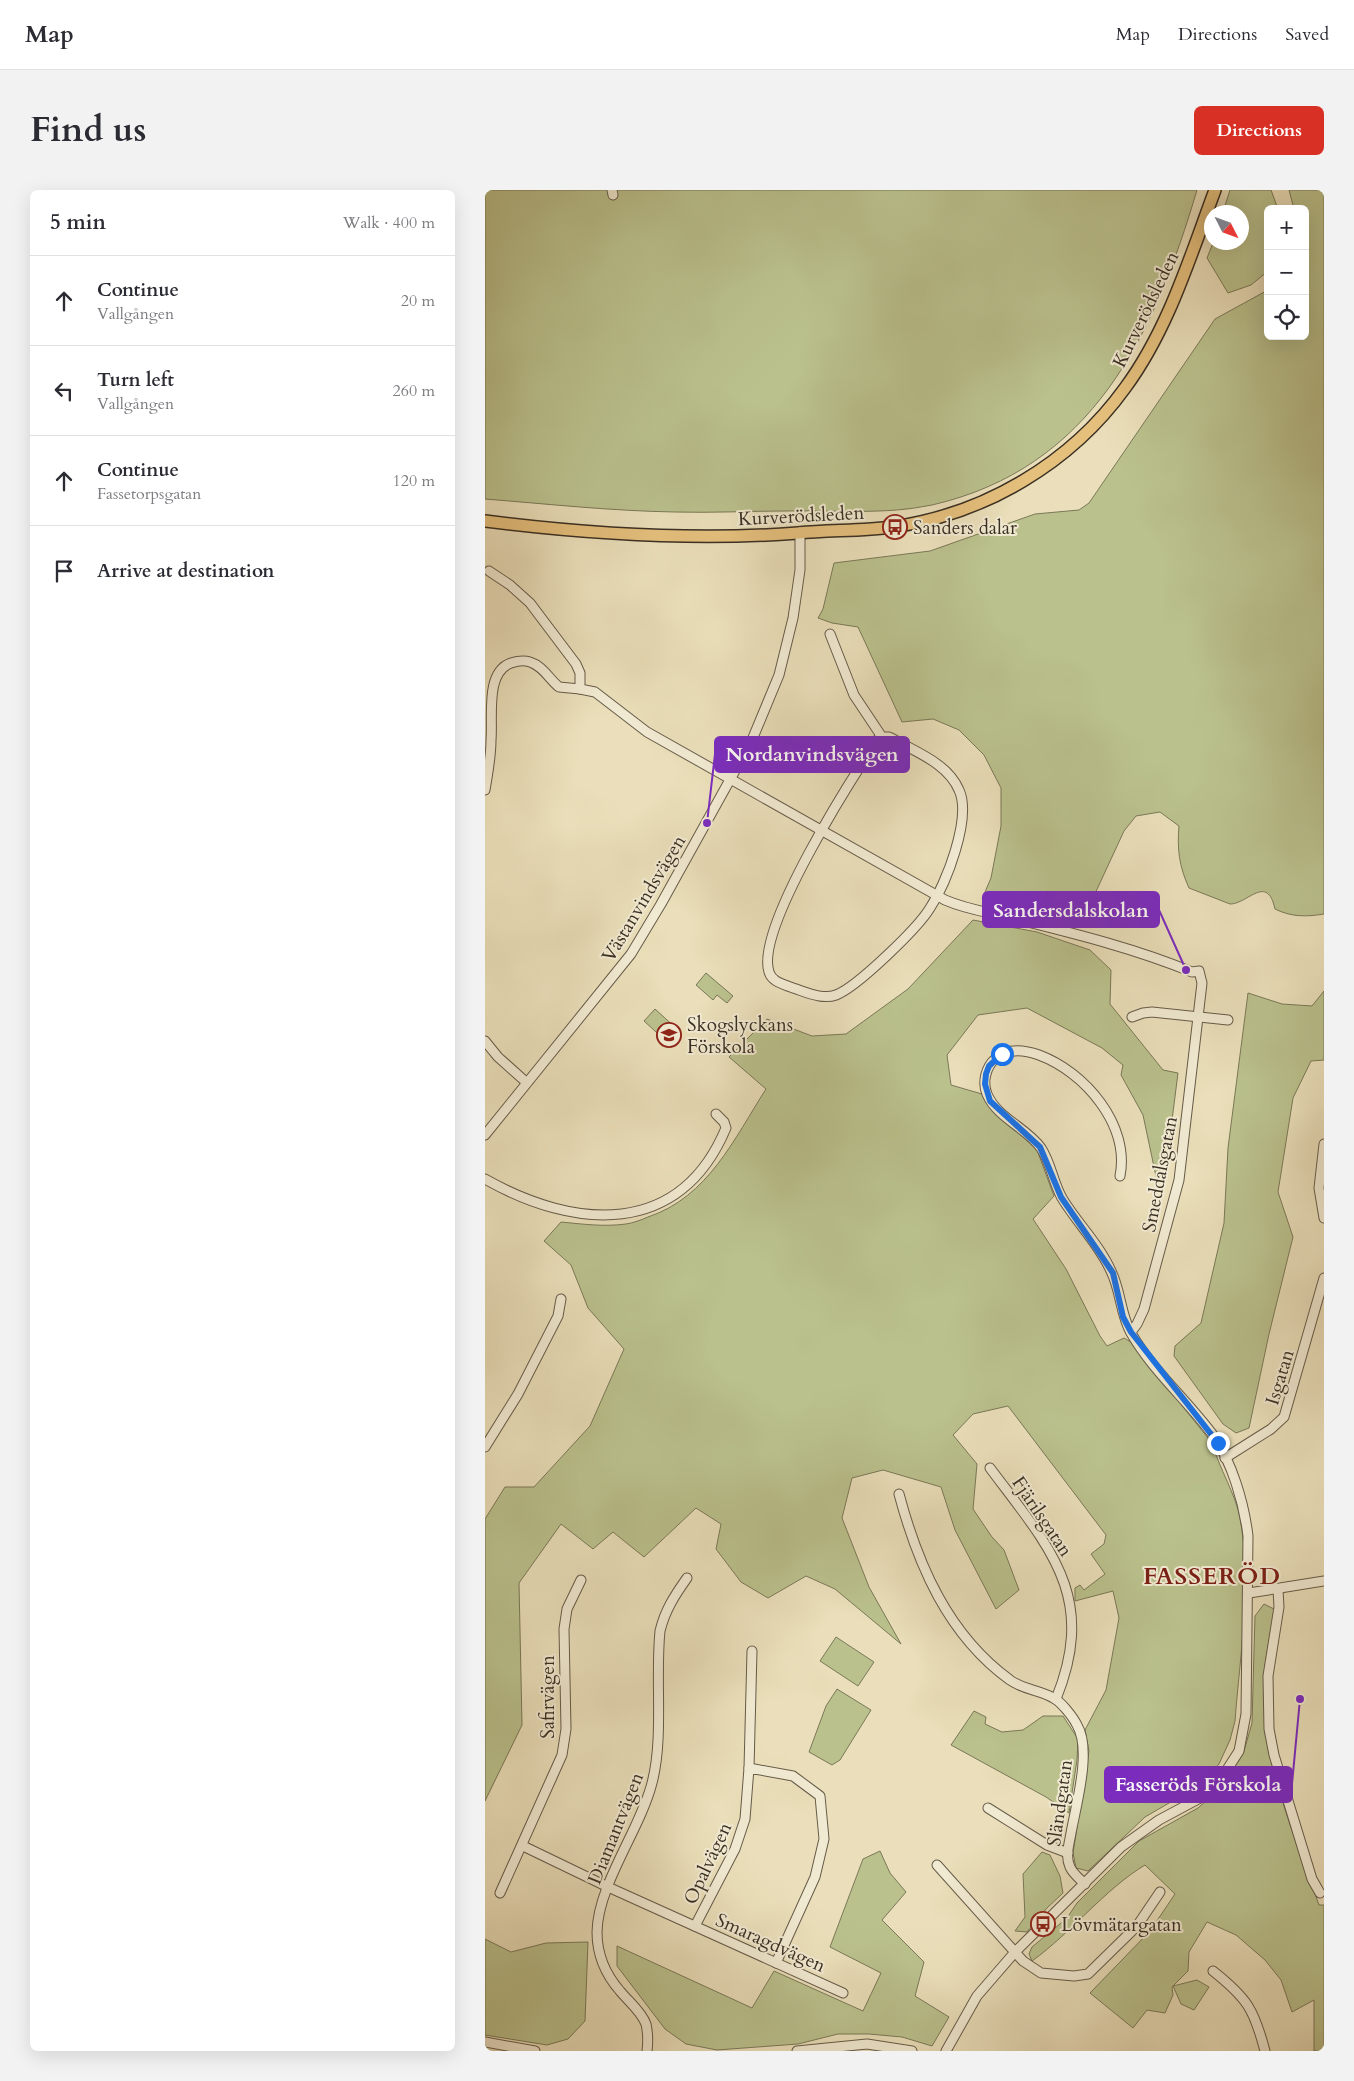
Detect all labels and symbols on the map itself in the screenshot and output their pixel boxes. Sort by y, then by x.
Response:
north arrow [1204,205,1249,250]
street label: Kurverödsleden [1107,247,1185,372]
street label: Kurverödsleden [737,500,865,532]
bus stop icon: Sanders dalar [882,514,908,540]
place label: Sanders dalar [913,515,1017,541]
callout: Nordanvindsvägen [715,737,909,772]
text: Nordanvindsvägen [725,741,899,768]
street label: Västanvindsvägen [596,830,692,967]
callout: Sandersdalskolan [983,892,1159,927]
text: Sandersdalskolan [993,897,1149,924]
place label: Skogslyckans Förskola [687,1012,793,1060]
school or university icon: Skogslyckans Förskola [656,1022,682,1048]
route start [991,1043,1014,1066]
street label: Smeddalsgatan [1136,1114,1184,1234]
street label: Isgatan [1259,1346,1301,1408]
route end [1207,1432,1230,1455]
street label: Fjärilsgatan [1006,1471,1079,1562]
district label: FASSERÖD [1143,1560,1281,1593]
street label: Safirvägen [535,1655,561,1739]
street label: Sländgatan [1041,1758,1079,1848]
callout: Fasseröds Förskola [1105,1767,1292,1802]
street label: Diamantvägen [582,1769,650,1888]
text: Fasseröds Förskola [1115,1771,1281,1798]
street label: Opalvägen [678,1818,738,1909]
street label: Smaragdvägen [712,1907,830,1979]
bus stop icon: Lövmätargatan [1030,1911,1056,1937]
place label: Lövmätargatan [1061,1912,1182,1938]

